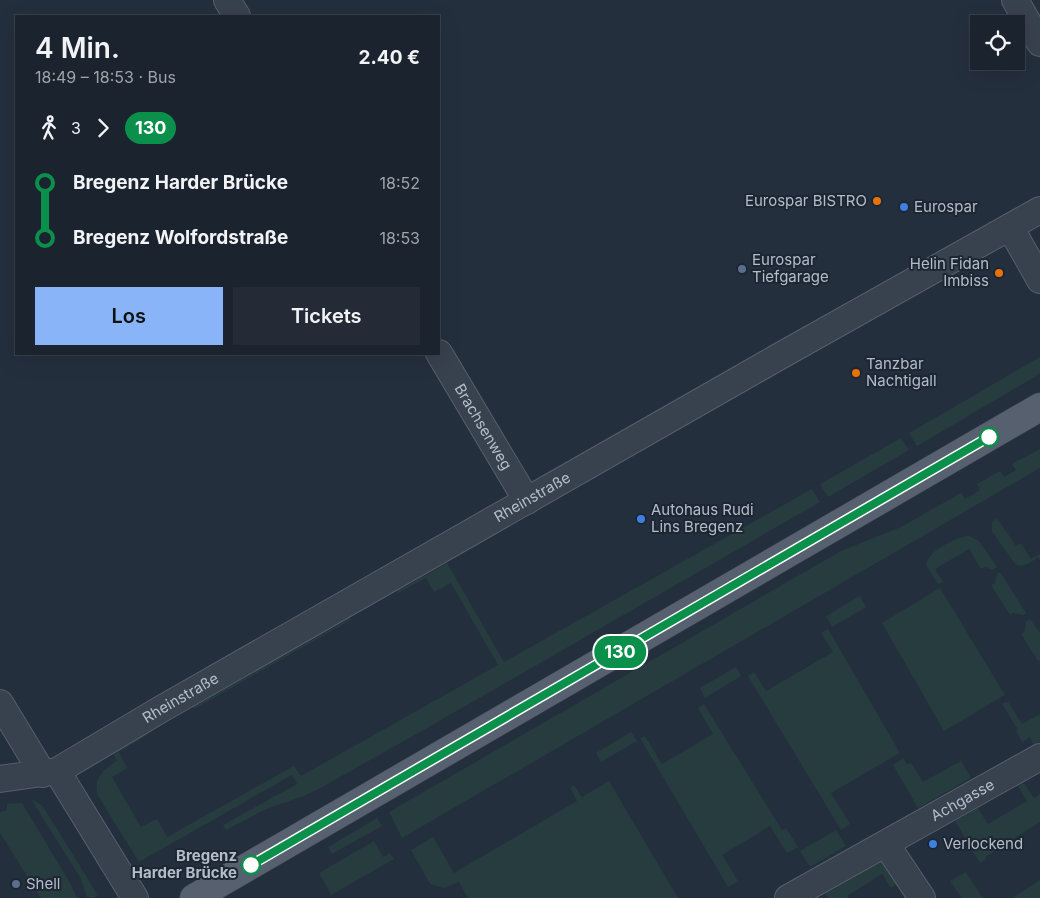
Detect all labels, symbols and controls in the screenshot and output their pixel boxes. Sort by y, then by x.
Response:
map controls [970,15,1025,70]
button: locate [970,15,1025,70]
text: 4 Min. [35,31,120,65]
text: 2.40 € [359,46,420,69]
text: 18:49 – 18:53 · Bus [35,67,176,87]
icon: walk [35,114,63,142]
icon: forward [89,114,117,142]
text: 130 [135,117,166,138]
text: 3 [71,118,81,138]
text: Bregenz Harder Brücke [73,171,288,194]
text: 18:52 [380,173,420,193]
place label: Eurospar BISTRO [745,191,867,210]
marker: Eurospar BISTRO [871,195,883,207]
place label: Eurospar [914,197,978,216]
marker: Eurospar [898,201,910,213]
text: Bregenz Wolfordstraße [73,226,288,249]
text: 18:53 [379,228,420,248]
place label: Eurospar Tiefgarage [752,250,829,286]
place label: Helin Fidan Imbiss [910,254,989,290]
marker: Eurospar Tiefgarage [736,263,748,275]
marker: Helin Fidan Imbiss [993,267,1005,279]
button: Los [35,287,223,345]
button: Tickets [233,287,420,345]
place label: Tanzbar Nachtigall [866,354,937,390]
marker: Tanzbar Nachtigall [850,367,862,379]
street label: Brachsenweg [450,380,516,473]
unlabelled marker [979,427,999,447]
street label: Rheinstraße [491,468,574,526]
place label: Autohaus Rudi Lins Bregenz [651,500,754,536]
marker: Autohaus Rudi Lins Bregenz [635,513,647,525]
line badge: 130 [591,636,649,668]
text: 130 [604,641,636,662]
street label: Rheinstraße [139,668,222,727]
street label: Achgasse [927,775,997,825]
place label: Verlockend [943,834,1023,853]
marker: Verlockend [927,838,939,850]
place label: Bregenz Harder Brücke [132,846,237,882]
marker: Bregenz Harder Brücke [241,855,261,875]
place label: Shell [26,874,61,893]
marker: Shell [10,878,22,890]

